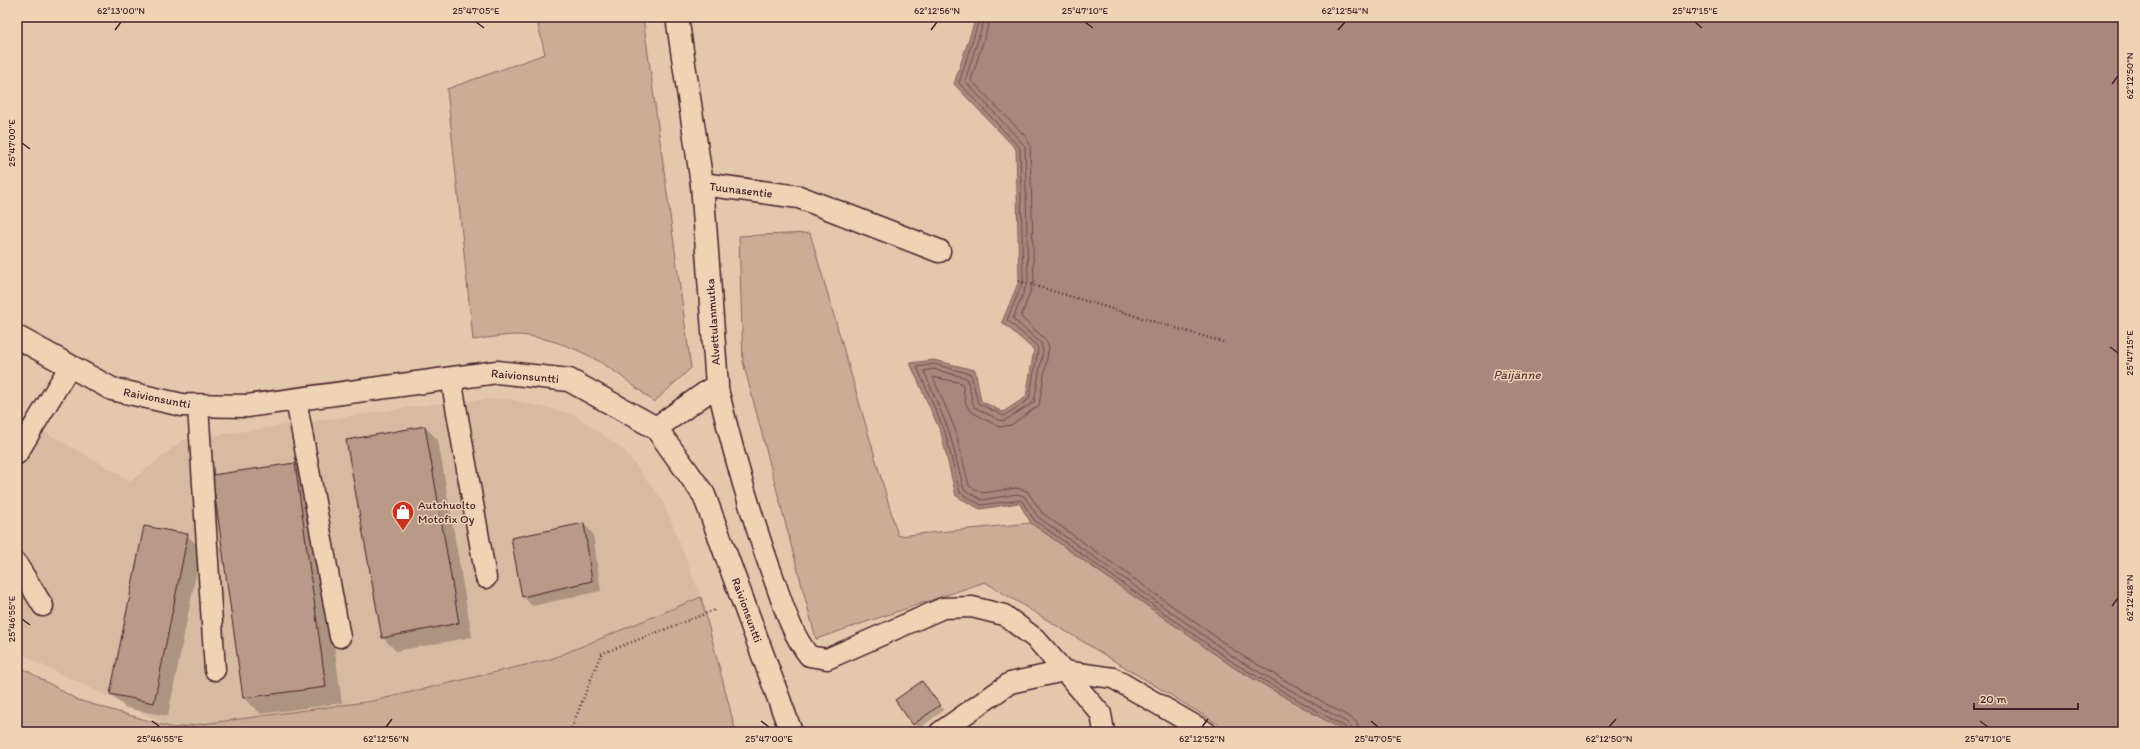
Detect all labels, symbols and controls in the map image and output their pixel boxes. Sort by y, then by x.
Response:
text: 62°13'00"N [97,4,145,17]
text: 25°47'05"E [453,4,500,17]
text: 62°12'56"N [914,4,960,17]
text: 25°47'10"E [1062,4,1109,17]
text: 62°12'54"N [1322,4,1369,17]
text: 25°47'15"E [1672,4,1718,17]
text: 62°12'50"N [2123,52,2136,100]
text: 25°47'00"E [5,119,18,167]
street label: Tuunasentie [709,179,773,201]
street label: Alvettulanmutka [703,278,723,366]
text: 25°47'15"E [2123,330,2136,376]
street label: Raivionsuntti [490,366,560,386]
water label: Päijänne [1493,367,1542,382]
street label: Raivionsuntti [122,385,192,411]
place label: Autohuolto Motofix Oy [418,498,476,526]
shop icon: Autohuolto Motofix Oy [390,499,416,532]
text: 62°12'48"N [2123,574,2136,622]
street label: Raivionsuntti [729,576,765,644]
text: 25°46'55"E [5,595,18,642]
scale bar [1974,685,2078,711]
text: 20 m [1980,692,2007,706]
text: 25°46'55"E [137,732,184,745]
text: 62°12'56"N [363,732,409,745]
text: 25°47'00"E [745,732,793,745]
text: 62°12'52"N [1179,732,1225,745]
text: 25°47'05"E [1355,732,1402,745]
text: 62°12'50"N [1585,732,1633,745]
text: 25°47'10"E [1965,732,2012,745]

